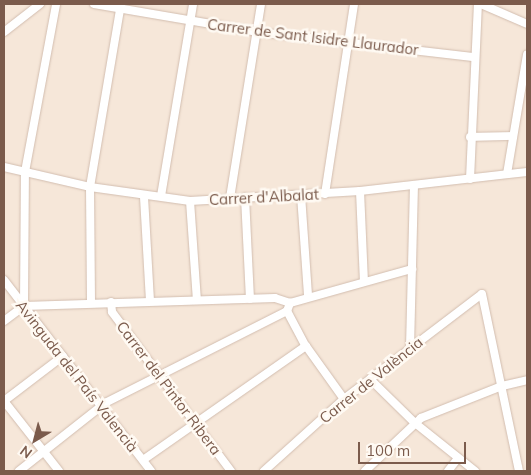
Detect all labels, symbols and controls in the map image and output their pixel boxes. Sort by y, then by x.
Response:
street label: Carrer de Sant Isidre Llaurador [206,15,420,59]
street label: Carrer d'Albalat [209,185,319,209]
street label: Avinguda del País Valencià [12,297,142,455]
street label: Carrer del Pintor Ribera [113,318,225,458]
street label: Carrer de València [316,333,426,427]
north arrow [10,415,60,465]
scale bar [361,432,468,464]
text: 100 m [366,441,410,460]
text: N [16,442,36,462]

